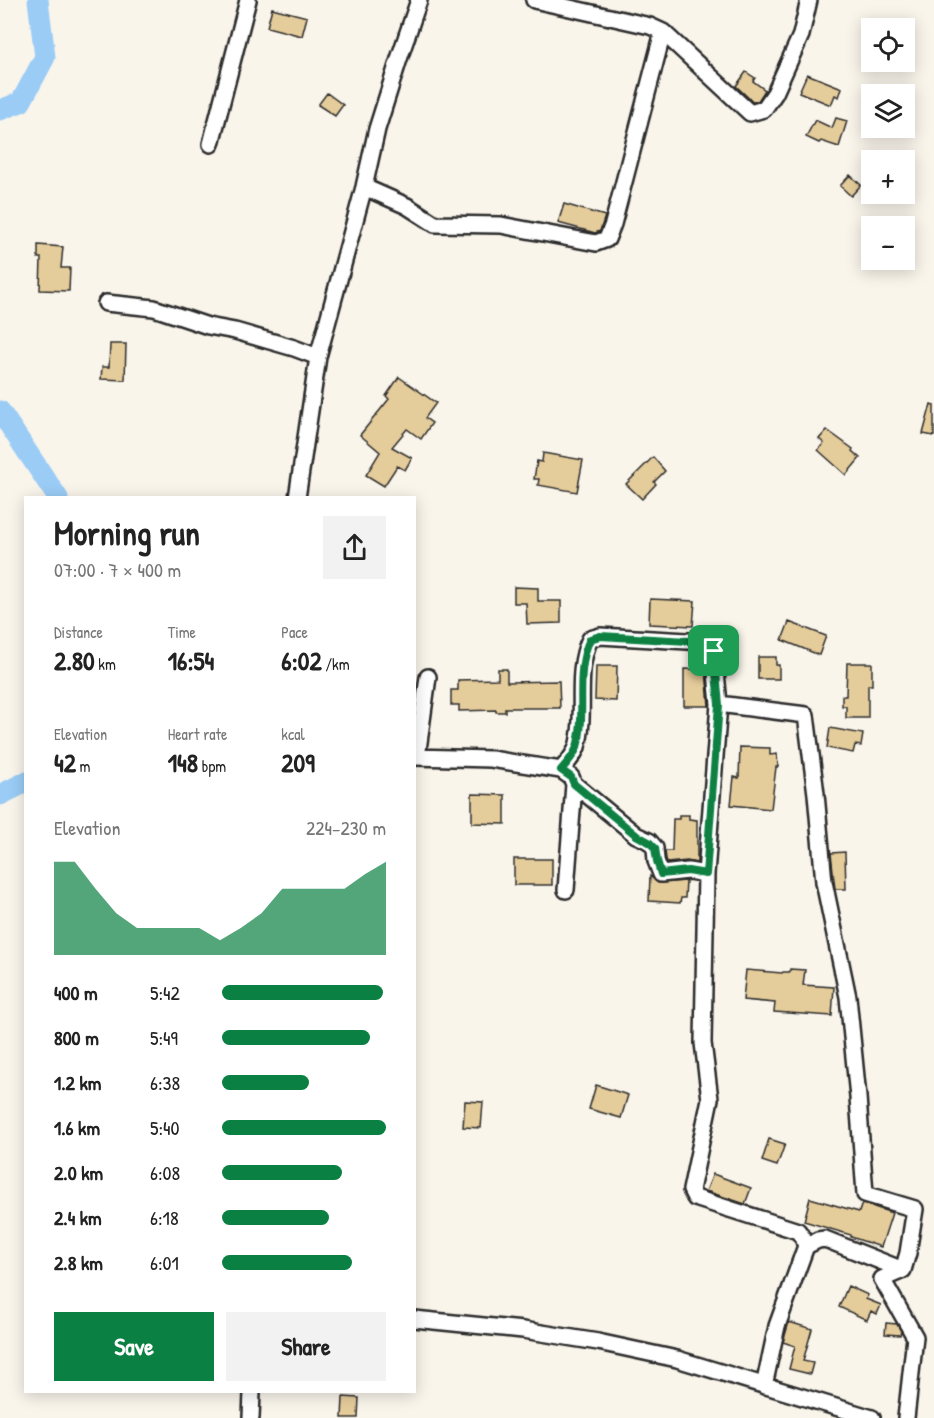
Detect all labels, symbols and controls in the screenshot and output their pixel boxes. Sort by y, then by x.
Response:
map controls [861,18,915,270]
button: locate [861,18,915,72]
button: layers [861,84,915,138]
button: + [861,150,915,204]
button: − [861,216,915,270]
text: Morning run [54,511,200,555]
button: share [323,516,386,579]
text: 07:00 · 7 × 400 m [54,556,181,583]
text: Distance [54,621,103,643]
text: Time [168,621,196,643]
text: Pace [281,621,308,643]
pin [688,625,739,676]
icon: arrive [697,634,730,667]
text: 2.80 [54,643,95,678]
text: 16:54 [168,643,214,678]
text: 6:02 [281,643,322,678]
text: km [95,653,116,675]
text: /km [322,653,350,675]
text: Elevation [54,723,107,745]
text: Heart rate [168,723,227,745]
text: kcal [281,723,305,745]
text: 42 [54,745,76,780]
text: 148 [168,745,198,780]
text: 209 [281,745,315,780]
text: m [76,755,90,777]
text: bpm [198,755,226,777]
text: Elevation [54,814,120,841]
text: 224–230 m [306,814,386,841]
text: 400 m [54,979,98,1006]
text: 5:42 [150,979,180,1006]
text: 800 m [54,1024,99,1051]
text: 5:49 [150,1024,178,1051]
text: 1.2 km [54,1069,101,1096]
text: 6:38 [150,1069,180,1096]
text: 1.6 km [54,1114,100,1141]
text: 5:40 [150,1114,180,1141]
text: 2.0 km [54,1159,103,1186]
text: 6:08 [150,1159,180,1186]
text: 2.4 km [54,1204,102,1231]
text: 6:18 [150,1204,179,1231]
text: 2.8 km [54,1249,103,1276]
text: 6:01 [150,1249,179,1276]
button: Save [54,1312,214,1381]
button: Share [226,1312,386,1381]

